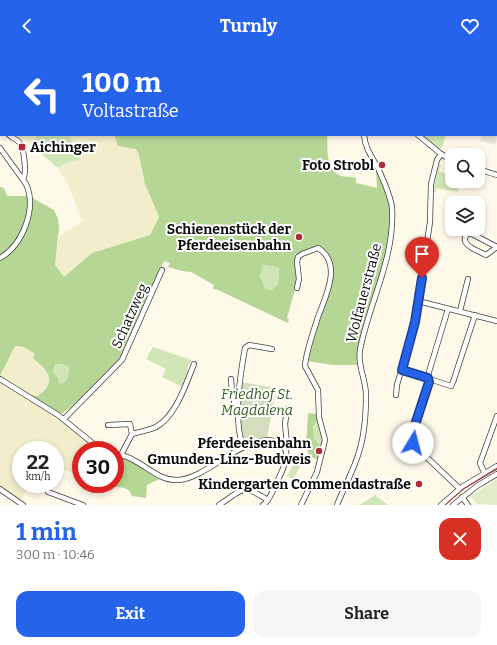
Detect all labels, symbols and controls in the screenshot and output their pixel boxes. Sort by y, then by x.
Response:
icon: back [16,15,38,37]
text: Turnly [220,15,277,37]
icon: heart [459,15,481,37]
text: 100 m [82,66,161,99]
icon: left [16,68,68,120]
text: Voltastraße [82,100,179,122]
place label: Aichinger [30,139,96,156]
marker: Aichinger [17,142,27,152]
map controls [445,148,485,236]
button: search [445,148,485,188]
place label: Foto Strobl [302,157,375,174]
marker: Foto Strobl [377,160,387,170]
button: layers [445,196,485,236]
place label: Schienenstück der Pferdeeisenbahn [167,221,291,254]
marker: Schienenstück der Pferdeeisenbahn [294,232,304,242]
pin [405,237,439,278]
street label: Wolfauerstraße [343,242,385,344]
icon: arrive [411,243,433,265]
street label: Schatzweg [108,281,152,351]
park label: Friedhof St. Magdalena [221,386,293,419]
position arrow [392,422,434,464]
place label: Pferdeeisenbahn Gmunden-Linz-Budweis [147,435,311,468]
speed limit sign: 30 [72,441,124,493]
marker: Pferdeeisenbahn Gmunden-Linz-Budweis [314,446,324,456]
text: 22 [27,450,49,474]
text: km/h [26,471,50,483]
place label: Kindergarten Commendastraße [198,476,411,493]
marker: Kindergarten Commendastraße [414,479,424,489]
text: 1 min [16,518,77,546]
button: close [439,518,481,560]
text: 300 m · 10:46 [16,547,95,562]
button: Exit [16,591,245,637]
button: Share [253,591,481,637]

